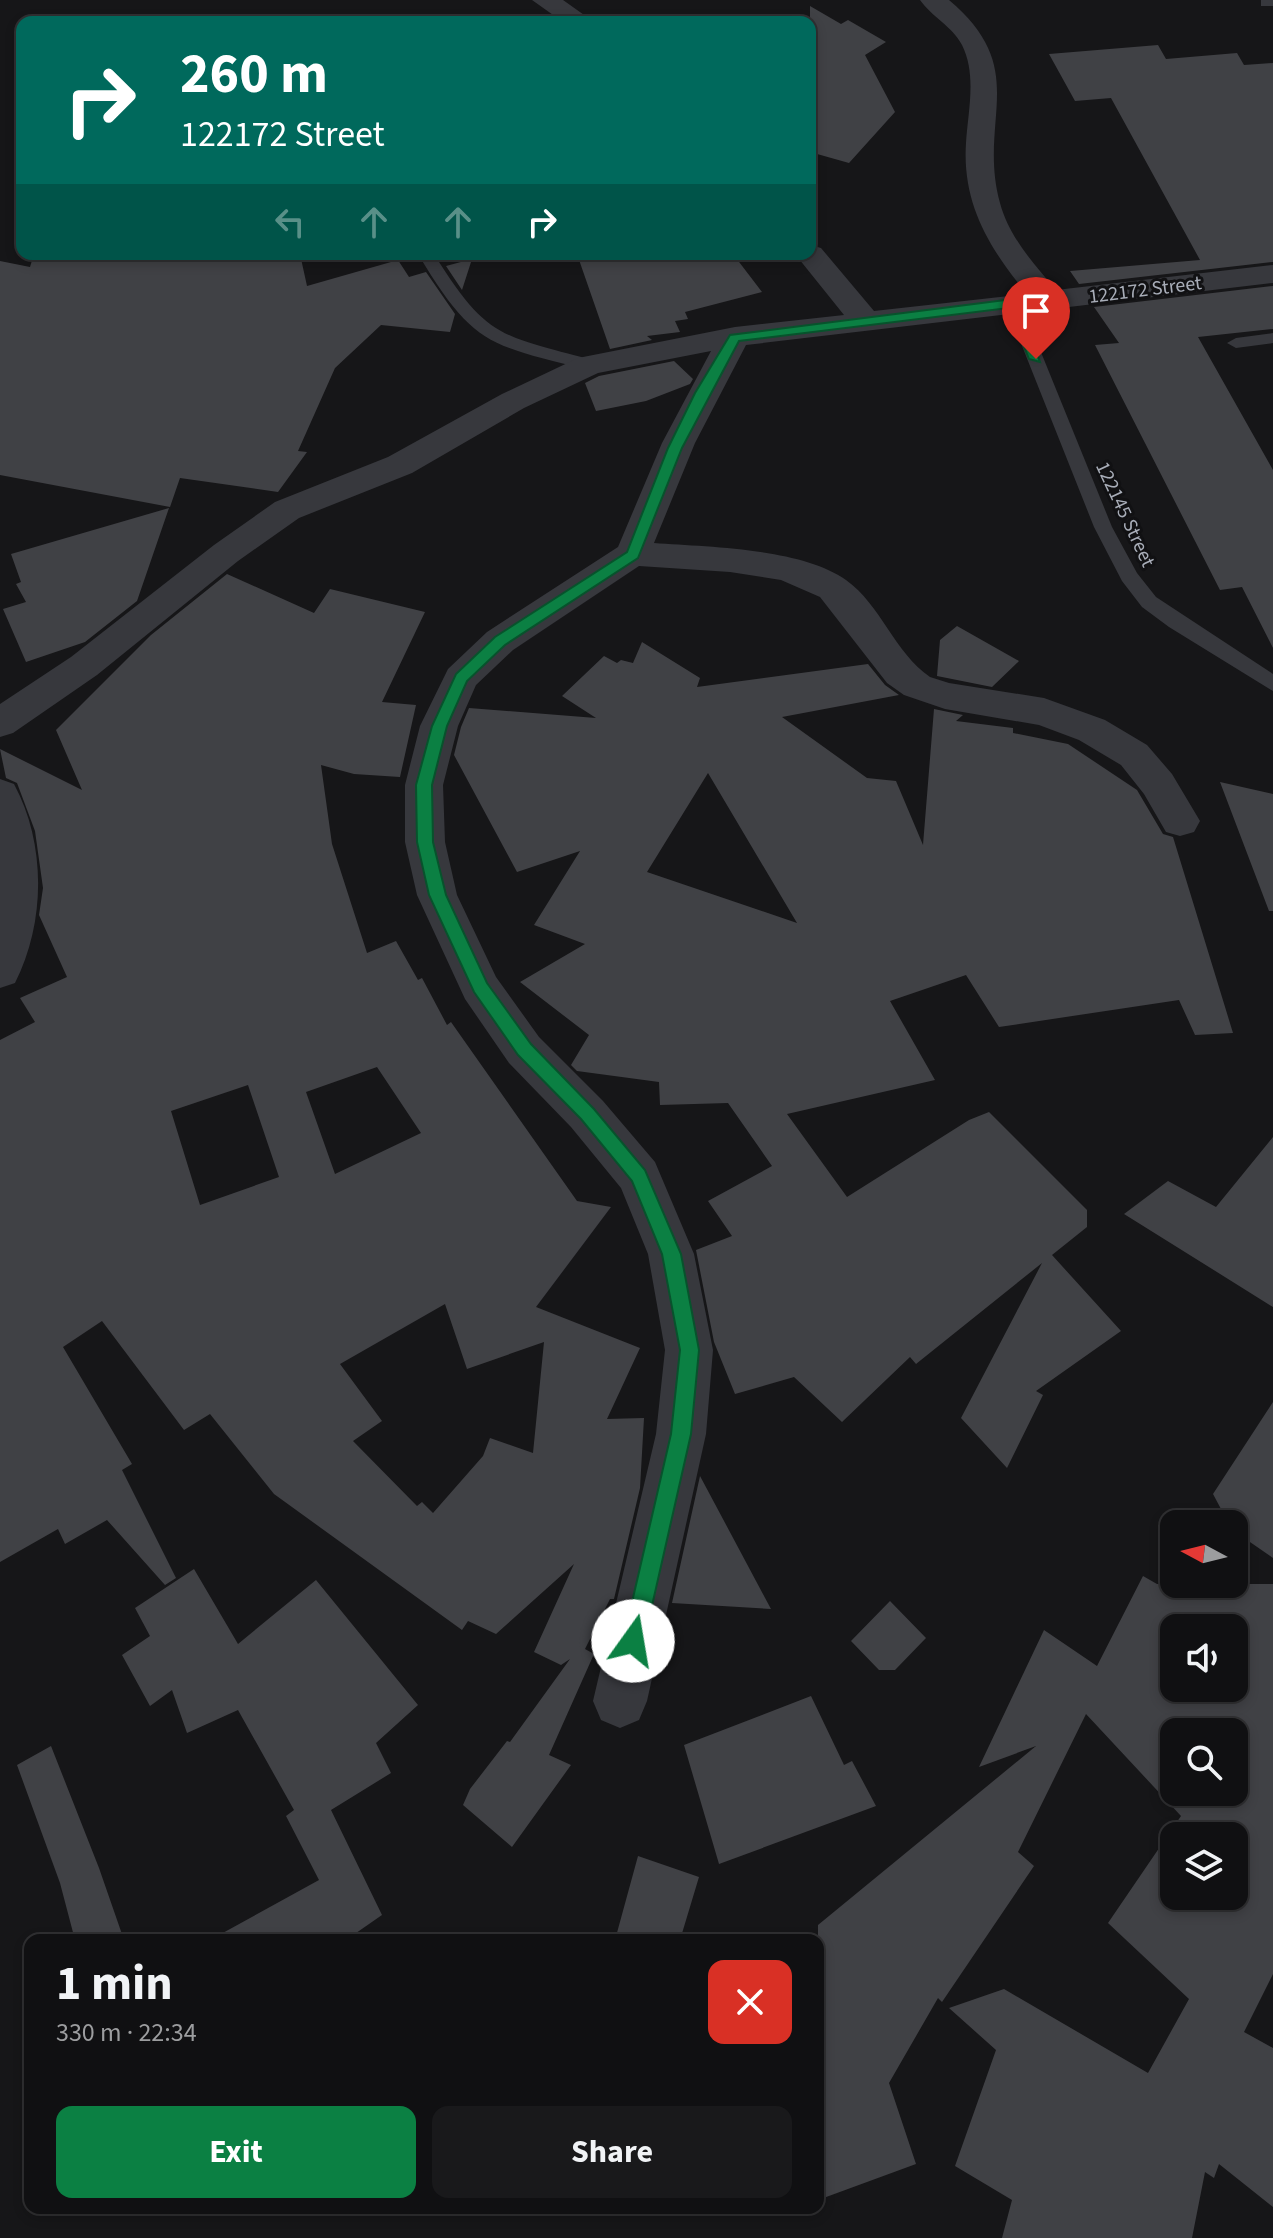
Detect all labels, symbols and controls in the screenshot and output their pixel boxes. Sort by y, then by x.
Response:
text: 260 m [180,35,328,114]
icon: right [48,48,152,152]
text: 122172 Street [180,109,385,160]
icon: left [268,200,312,244]
icon: ahead [352,200,396,244]
icon: ahead [436,200,480,244]
icon: right [520,200,564,244]
street label: 122172 Street [1087,269,1204,311]
pin [1002,277,1070,359]
icon: arrive [1014,289,1058,333]
street label: 122145 Street [1088,457,1162,572]
north arrow [1160,1510,1248,1598]
map controls [1160,1510,1248,1910]
position arrow [591,1599,675,1683]
button: sound [1160,1614,1248,1702]
button: search [1160,1718,1248,1806]
button: layers [1160,1822,1248,1910]
text: 1 min [56,1950,173,2018]
button: close [708,1960,792,2044]
text: 330 m · 22:34 [56,2014,197,2051]
button: Exit [56,2106,416,2198]
button: Share [432,2106,792,2198]

